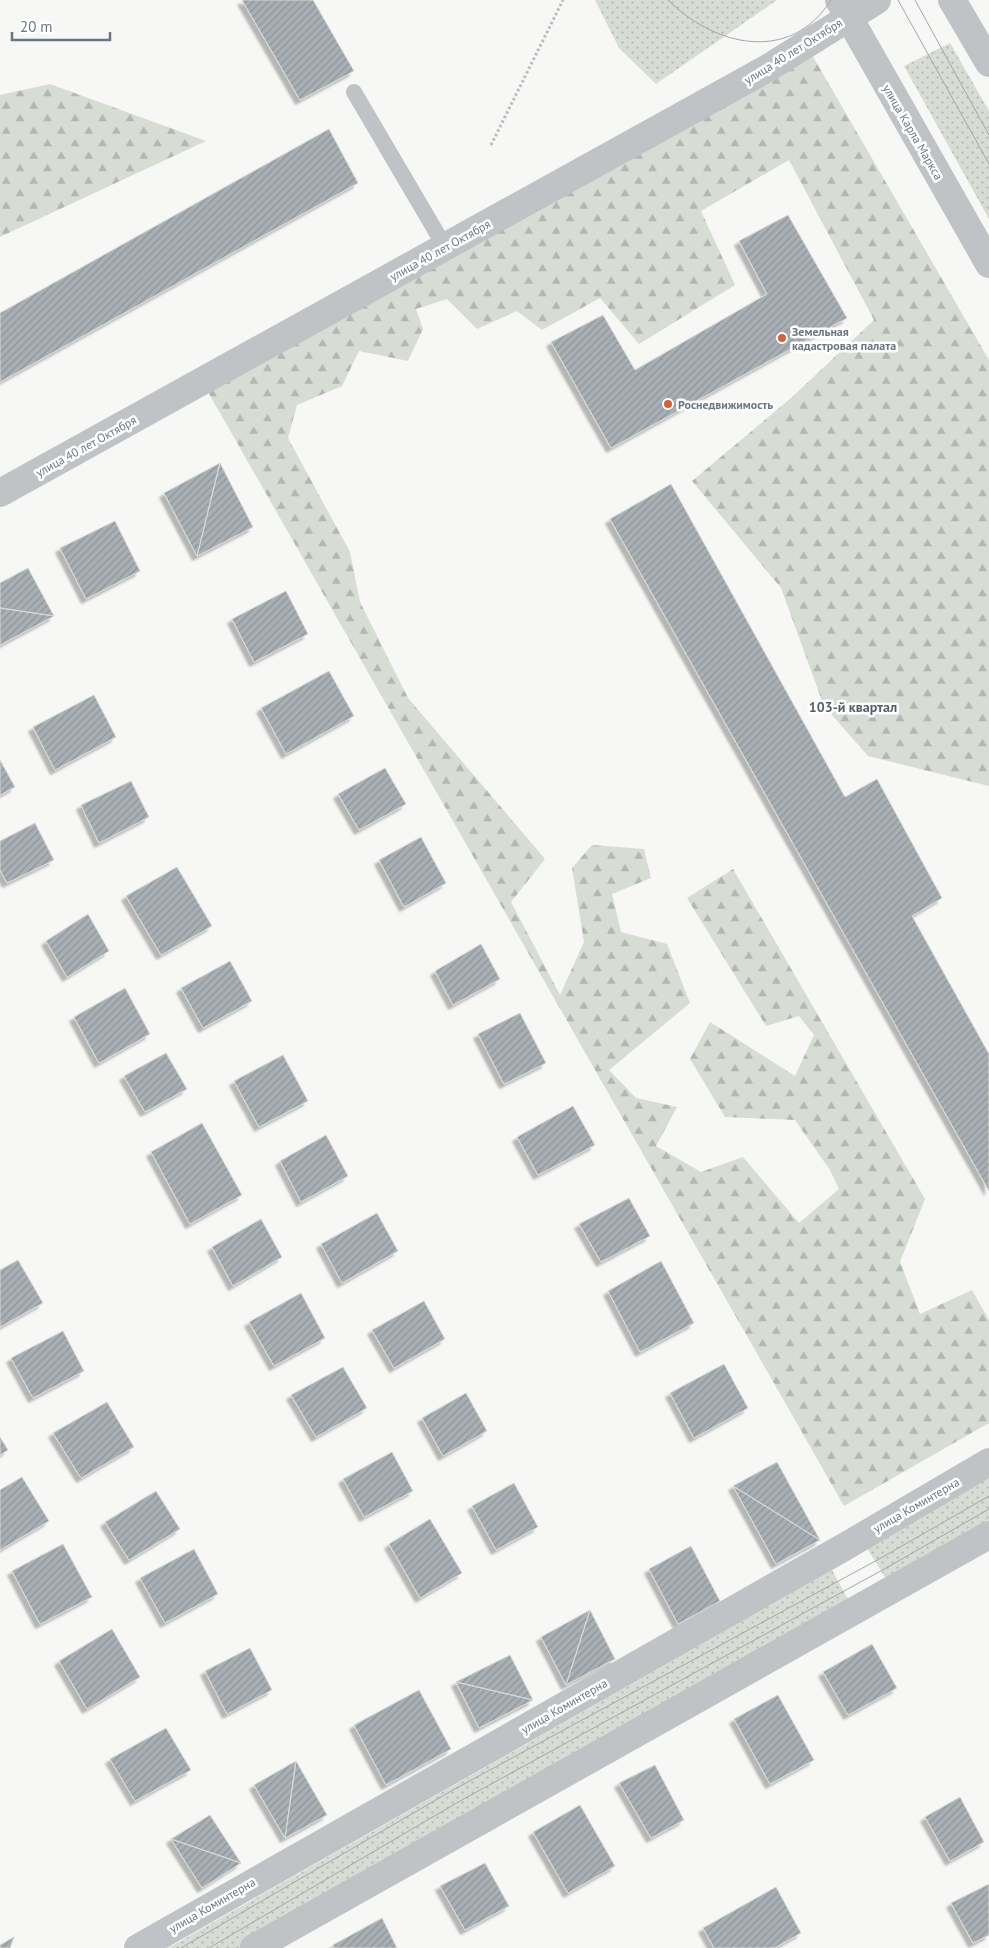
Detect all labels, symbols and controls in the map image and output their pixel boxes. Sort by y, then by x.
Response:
scale bar [12,10,110,42]
street label: улица 40 лет Октября [741,15,845,87]
text: 20 m [20,17,53,36]
street label: улица Карла Маркса [880,82,946,182]
street label: улица 40 лет Октября [387,216,493,284]
place label: Земельная кадастровая палата [792,324,896,353]
marker: Земельная кадастровая палата [776,332,788,344]
place label: Роснедвижимость [678,397,773,412]
marker: Роснедвижимость [662,398,674,410]
street label: улица 40 лет Октября [33,412,139,480]
district label: 103-й квартал [809,698,897,716]
street label: улица Коминтерна [870,1474,962,1536]
street label: улица Коминтерна [518,1675,610,1737]
street label: улица Коминтерна [166,1874,258,1936]

